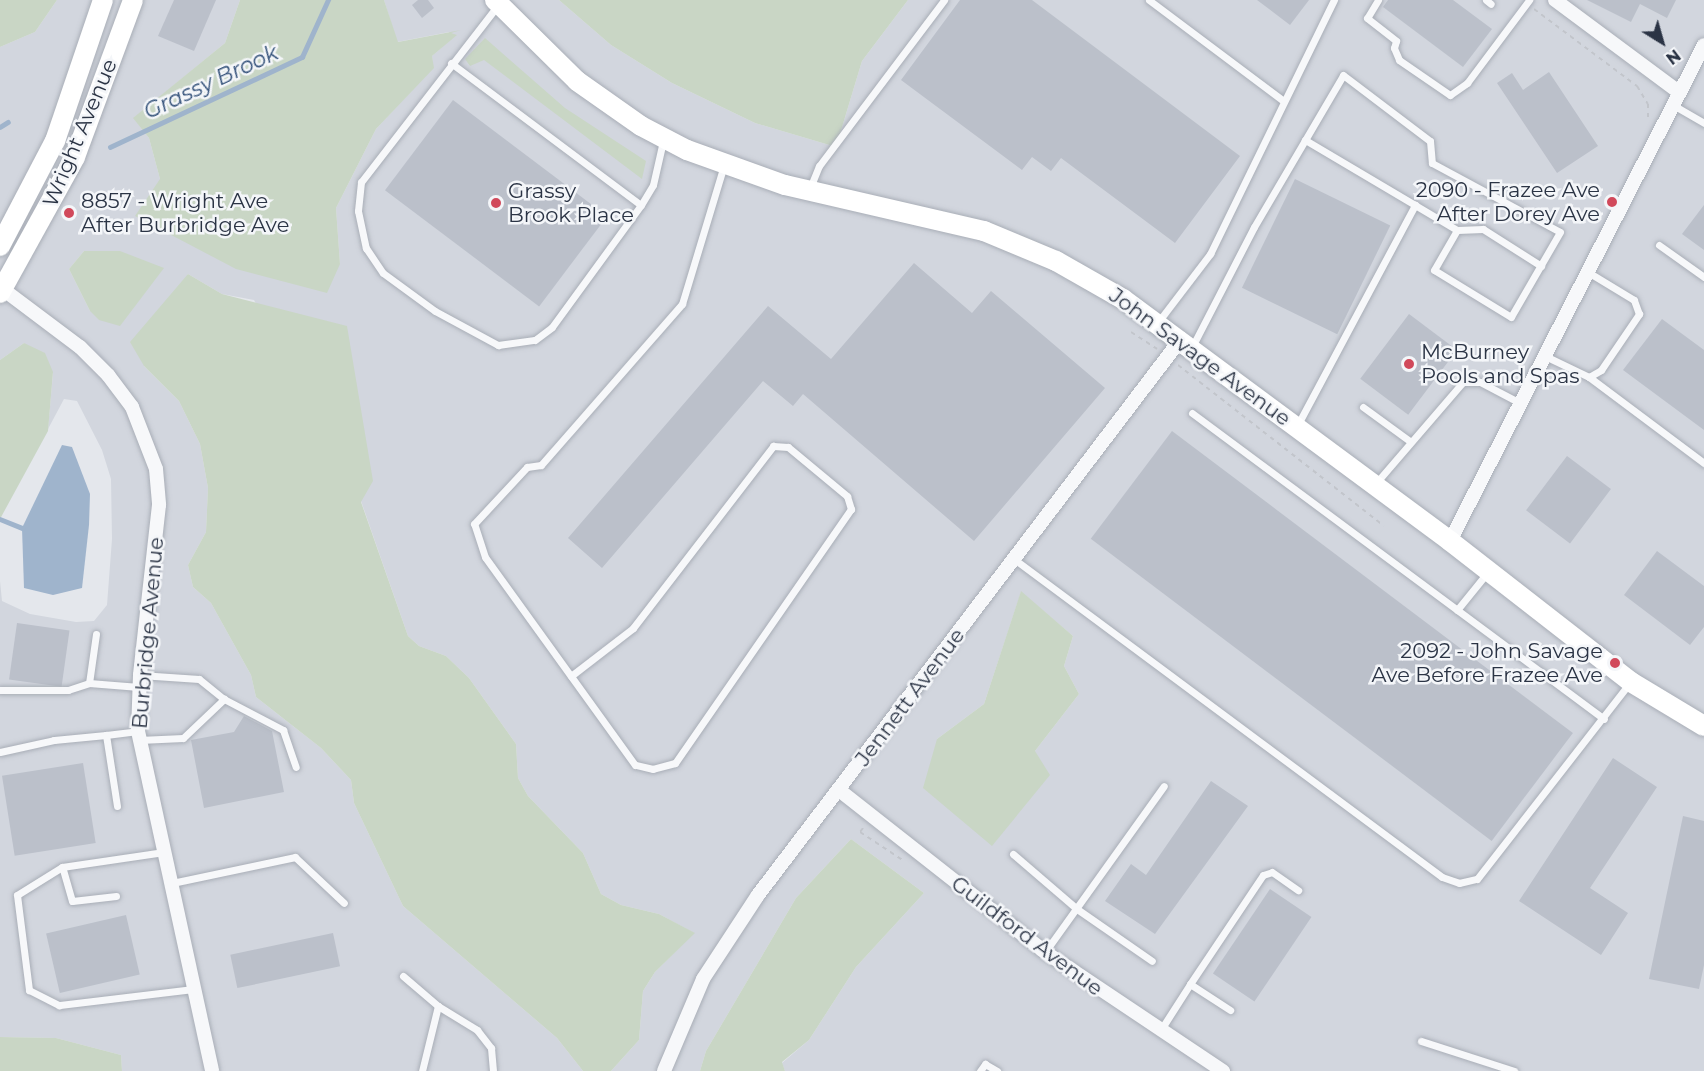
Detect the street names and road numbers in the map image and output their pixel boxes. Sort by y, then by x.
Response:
street label: Wright Avenue [37,55,123,211]
street label: John Savage Avenue [1104,283,1296,431]
street label: Burbridge Avenue [127,536,169,730]
street label: Jennett Avenue [850,623,970,771]
street label: Guildford Avenue [946,871,1108,1001]

